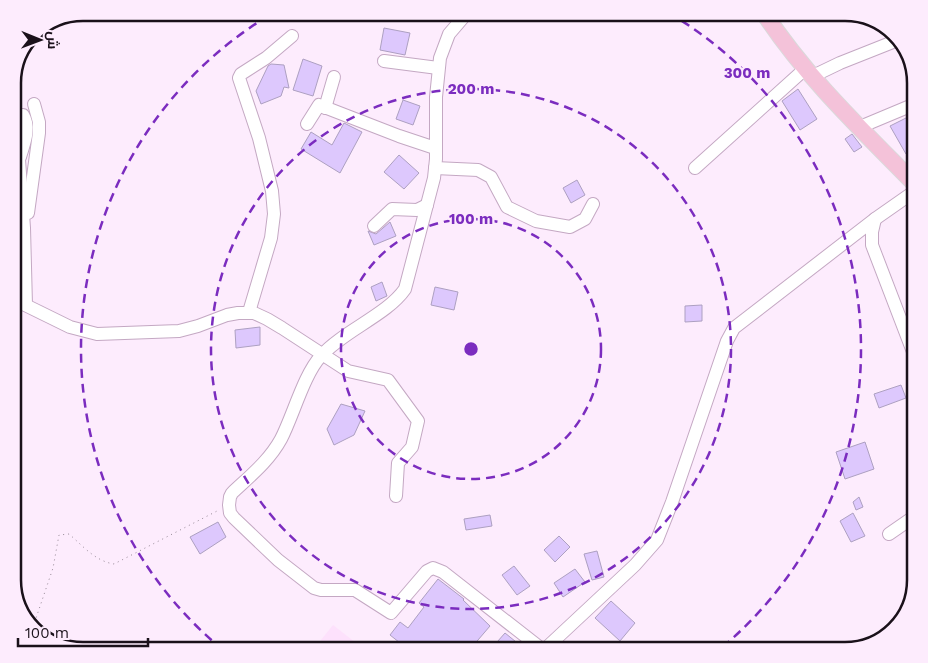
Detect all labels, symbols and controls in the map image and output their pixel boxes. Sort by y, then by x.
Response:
north arrow [15,15,65,65]
text: ش [44,31,61,49]
text: 300 m [724,64,770,82]
text: 200 m [448,80,494,98]
text: 100 m [449,210,493,228]
centre of rings [462,340,480,358]
scale bar [18,616,148,648]
text: 100 m [25,624,69,642]

